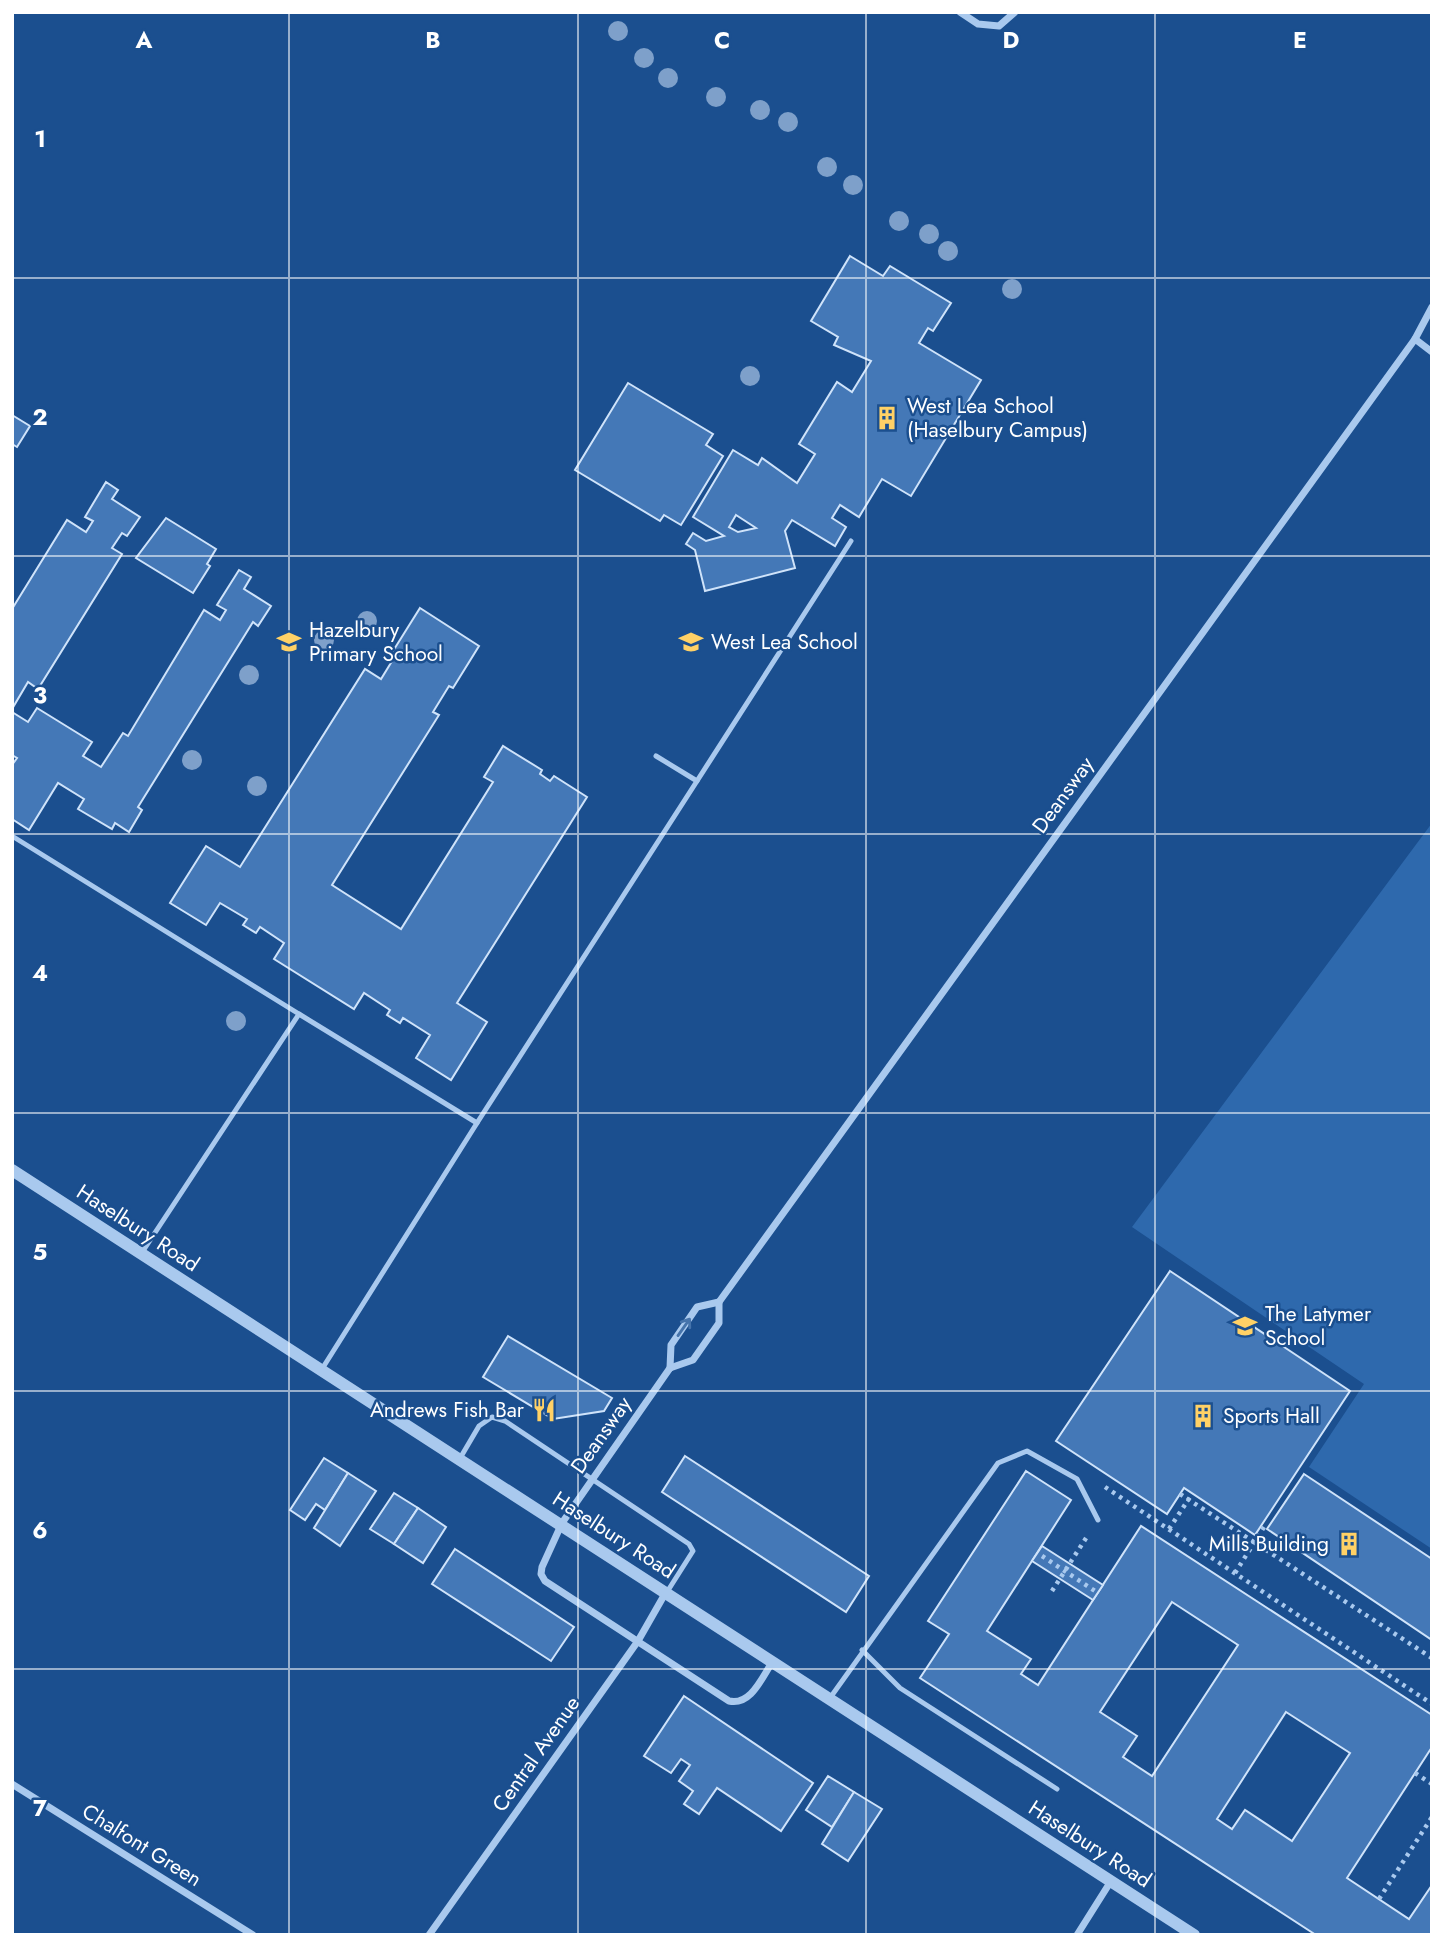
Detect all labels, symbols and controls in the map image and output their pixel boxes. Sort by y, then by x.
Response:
text: A [135,23,153,57]
text: B [425,23,441,57]
text: C [714,23,730,57]
text: D [1003,23,1020,57]
text: E [1293,23,1307,57]
text: 1 [34,122,46,156]
place label: West Lea School (Haselbury Campus) [907,391,1088,445]
text: 2 [32,400,48,434]
building icon: West Lea School (Haselbury Campus) [873,404,901,432]
place label: Hazelbury Primary School [309,615,443,669]
place label: West Lea School [711,627,858,657]
school or university icon: Hazelbury Primary School [275,628,303,656]
school or university icon: West Lea School [677,628,705,656]
text: 3 [33,678,47,712]
street label: Deansway [1025,750,1101,839]
text: 4 [32,956,48,990]
street label: Haselbury Road [71,1177,205,1279]
text: 5 [33,1235,47,1269]
place label: The Latymer School [1265,1299,1372,1353]
school or university icon: The Latymer School [1231,1312,1259,1340]
one-way arrow [677,1317,691,1337]
street label: Deansway [563,1390,639,1480]
place label: Andrews Fish Bar [370,1395,525,1425]
restaurant icon: Andrews Fish Bar [530,1396,558,1424]
place label: Sports Hall [1223,1401,1320,1431]
building icon: Sports Hall [1189,1402,1217,1430]
street label: Haselbury Road [547,1484,681,1586]
text: 6 [32,1513,48,1547]
place label: Mills Building [1209,1529,1329,1559]
building icon: Mills Building [1335,1530,1363,1558]
street label: Central Avenue [485,1690,587,1818]
text: 7 [33,1791,47,1825]
street label: Haselbury Road [1023,1793,1157,1895]
street label: Chalfont Green [76,1796,208,1894]

